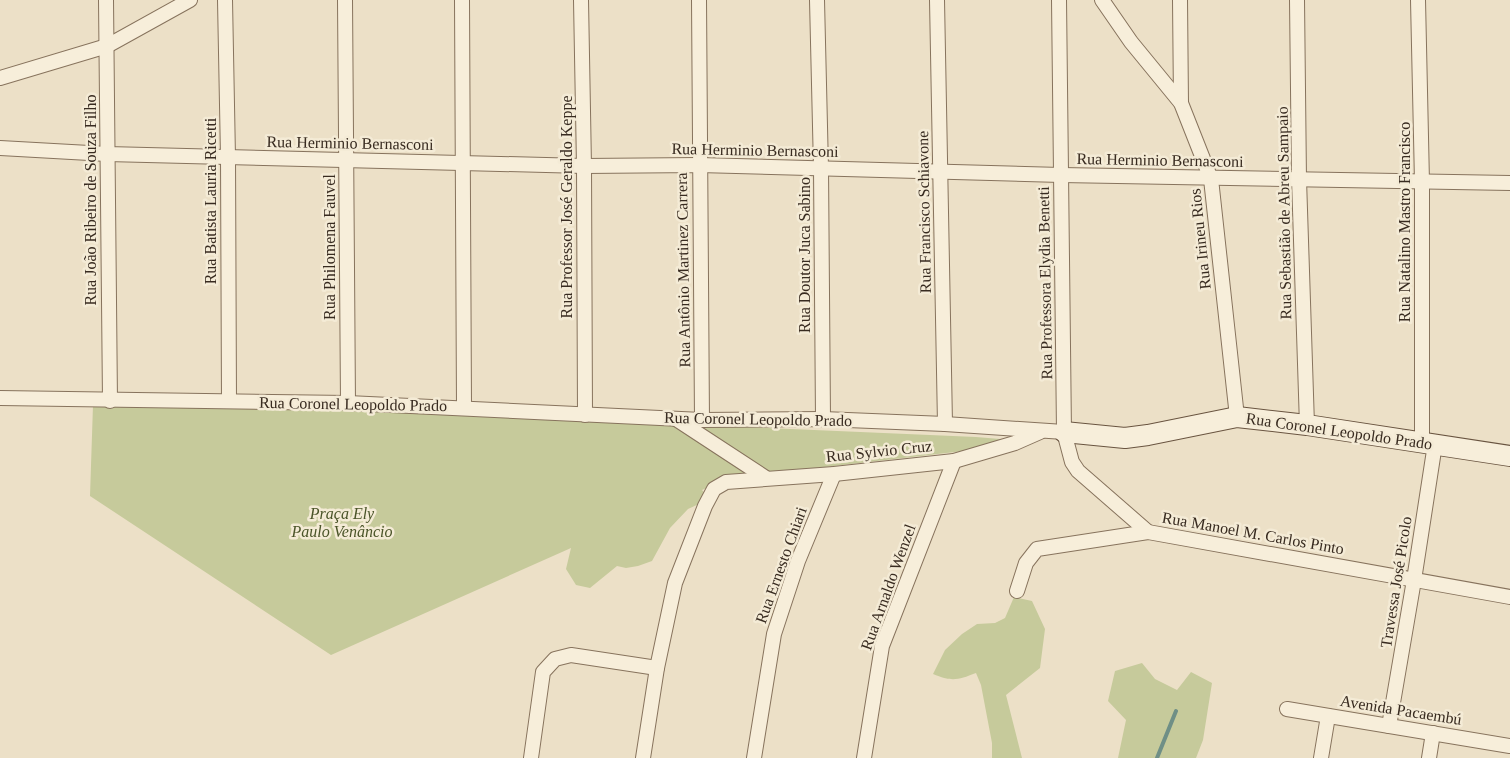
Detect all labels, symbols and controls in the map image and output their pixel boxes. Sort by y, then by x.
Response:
street label: Rua João Ribeiro de Souza Filho [82,94,99,306]
street label: Rua Professor José Geraldo Keppe [558,95,576,319]
street label: Rua Sebastião de Abreu Sampaio [1274,106,1295,320]
street label: Rua Batista Lauria Ricetti [202,117,219,284]
street label: Rua Natalino Mastro Francisco [1396,122,1413,322]
street label: Rua Francisco Schiavone [914,131,934,293]
street label: Rua Herminio Bernasconi [266,133,434,153]
street label: Rua Herminio Bernasconi [671,140,839,160]
street label: Rua Herminio Bernasconi [1076,150,1244,170]
street label: Rua Antônio Martinez Carrera [673,172,693,368]
street label: Rua Philomena Fauvel [321,174,338,320]
street label: Rua Doutor Juca Sabino [796,177,813,333]
street label: Rua Professora Elydia Benetti [1035,186,1056,380]
street label: Rua Irineu Rios [1186,188,1214,290]
street label: Rua Coronel Leopoldo Prado [259,394,447,415]
street label: Rua Coronel Leopoldo Prado [664,409,852,430]
street label: Rua Coronel Leopoldo Prado [1245,410,1433,453]
street label: Rua Sylvio Cruz [825,437,933,466]
street label: Rua Ernesto Chiari [752,504,810,626]
park label: Praça Ely Paulo Venâncio [291,505,392,540]
street label: Rua Manoel M. Carlos Pinto [1161,509,1345,557]
street label: Travessa José Picolo [1377,515,1415,649]
street label: Rua Arnaldo Wenzel [857,521,919,652]
street label: Avenida Pacaembú [1339,692,1463,728]

